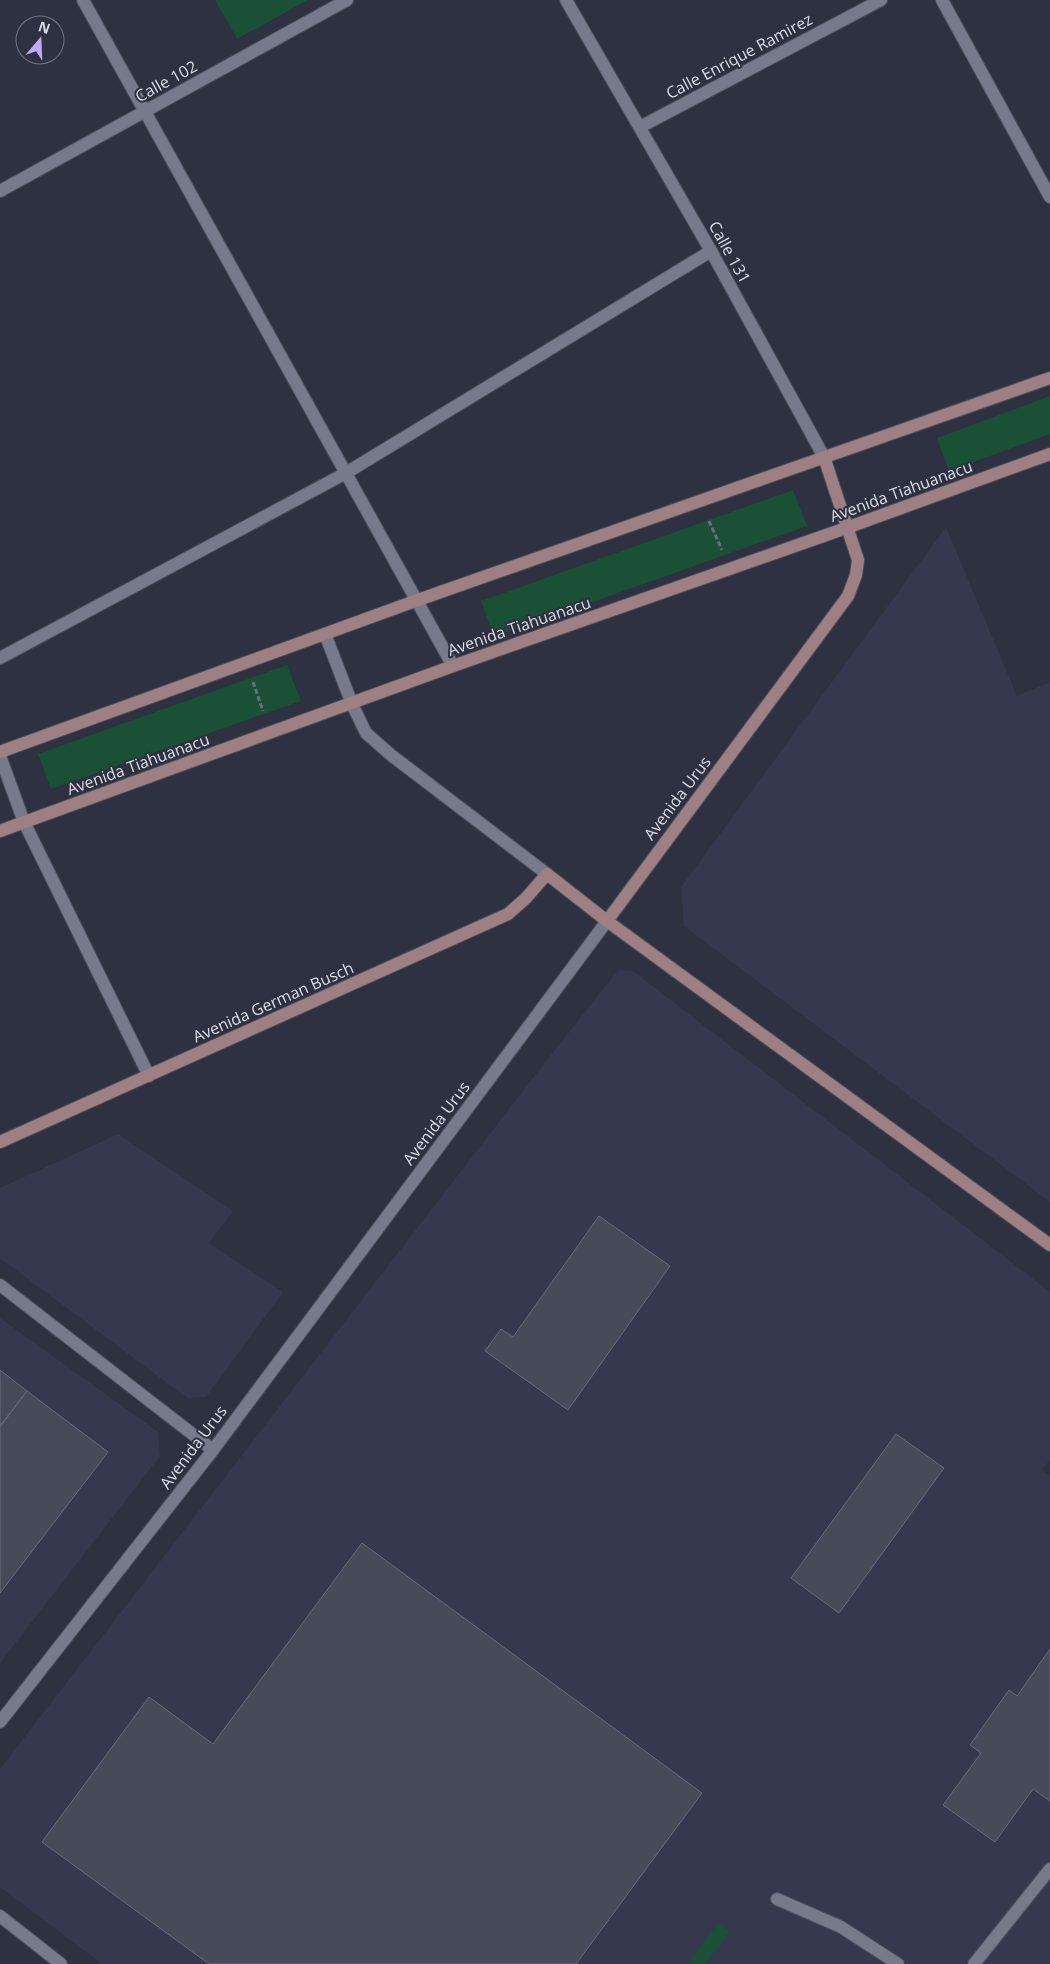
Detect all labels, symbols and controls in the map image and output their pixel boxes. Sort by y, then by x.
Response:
street label: Calle Enrique Ramirez [662,8,816,104]
north arrow [15,15,65,65]
text: N [36,16,53,38]
street label: Calle 102 [131,55,201,107]
street label: Calle 131 [704,217,756,287]
street label: Avenida Tiahuanacu [827,455,975,527]
street label: Avenida Tiahuanacu [444,591,594,661]
street label: Avenida Tiahuanacu [64,728,212,800]
street label: Avenida Urus [638,752,716,844]
street label: Avenida German Busch [189,957,357,1047]
street label: Avenida Urus [397,1077,475,1169]
street label: Avenida Urus [154,1401,232,1493]

